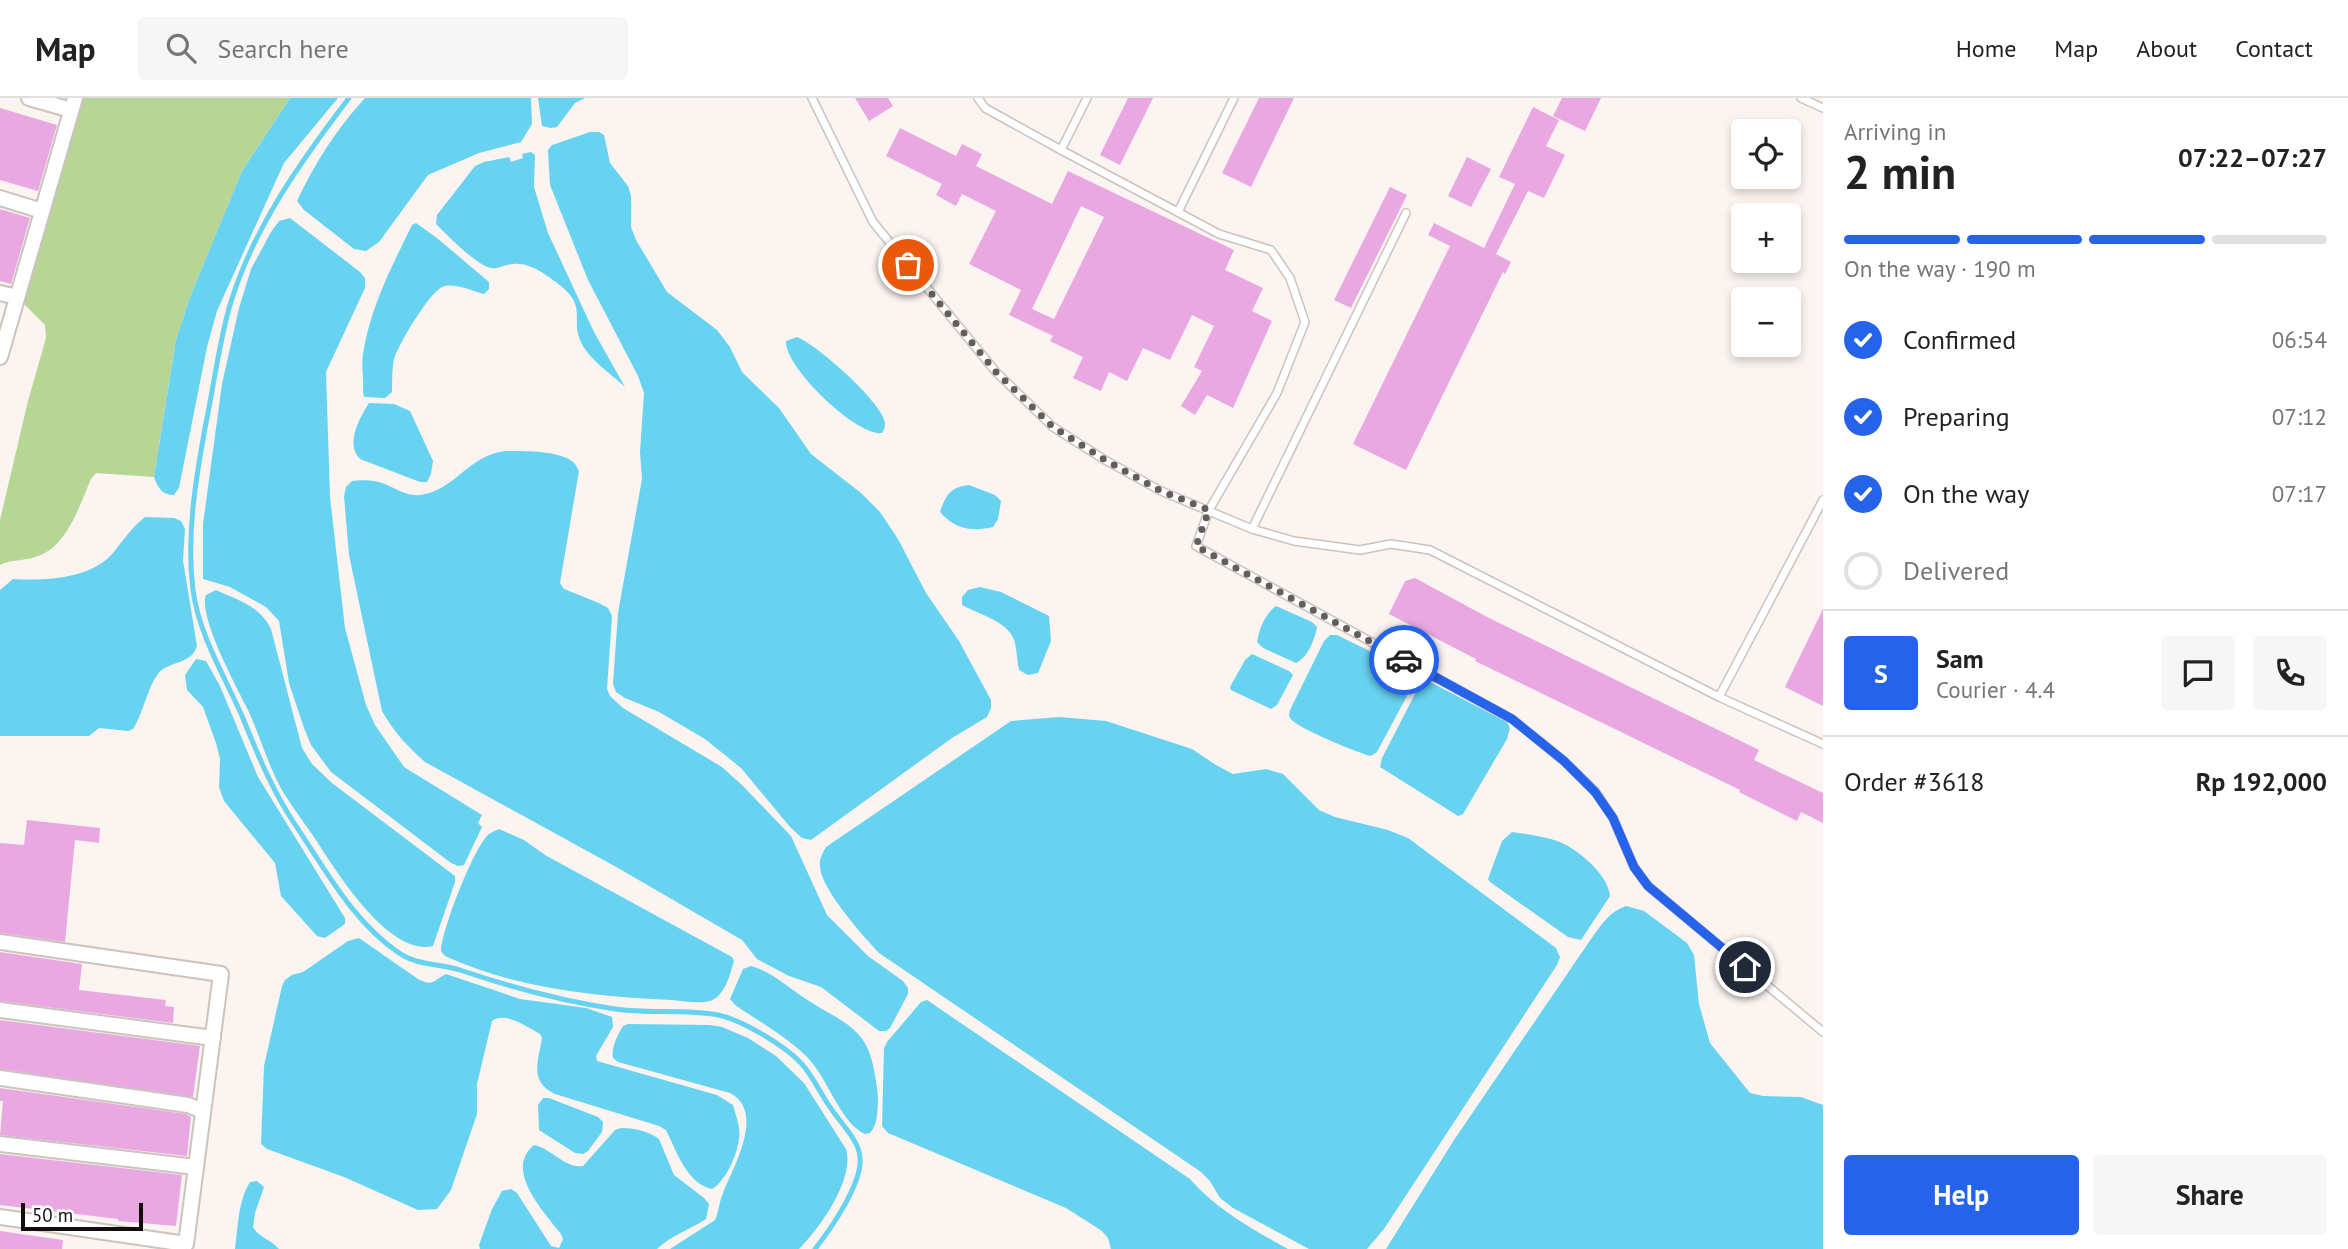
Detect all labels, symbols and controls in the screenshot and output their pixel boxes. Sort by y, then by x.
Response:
search box [138,17,628,80]
text: Map [35,27,96,70]
icon: search [162,29,200,67]
text: Search here [218,32,349,65]
text: Home [1956,33,2016,64]
text: Map [2054,33,2098,64]
text: About [2136,33,2197,64]
text: Contact [2235,33,2313,64]
text: Arriving in [1844,117,1946,146]
map controls [1731,119,1801,357]
button: locate [1731,119,1801,189]
text: 07:22–07:27 [2178,141,2327,174]
text: 2 min [1844,142,1956,202]
button: + [1731,203,1801,273]
pin [878,235,938,295]
icon: bag [889,246,927,284]
text: On the way · 190 m [1844,254,2036,283]
button: − [1731,287,1801,357]
icon: check [1844,321,1882,359]
text: Confirmed [1903,323,2016,356]
text: 06:54 [2272,325,2327,354]
icon: check [1844,398,1882,436]
text: Preparing [1903,400,2010,433]
text: 07:12 [2272,402,2327,431]
icon: check [1844,475,1882,513]
text: On the way [1903,477,2029,510]
text: 07:17 [2272,479,2327,508]
text: Delivered [1903,554,2009,587]
courier [1369,625,1439,695]
button: chat [2161,636,2235,710]
button: phone [2253,636,2327,710]
icon: car [1385,641,1423,679]
text: Sam [1936,642,1984,675]
text: S [1874,657,1888,690]
text: Courier · 4.4 [1936,675,2055,704]
text: Order #3618 [1844,765,1984,798]
text: Rp 192,000 [2196,765,2327,798]
pin [1715,937,1775,997]
icon: home [1726,948,1764,986]
button: Help [1844,1155,2079,1235]
button: Share [2093,1155,2327,1235]
scale bar [21,1200,144,1232]
text: 50 m [32,1203,73,1227]

